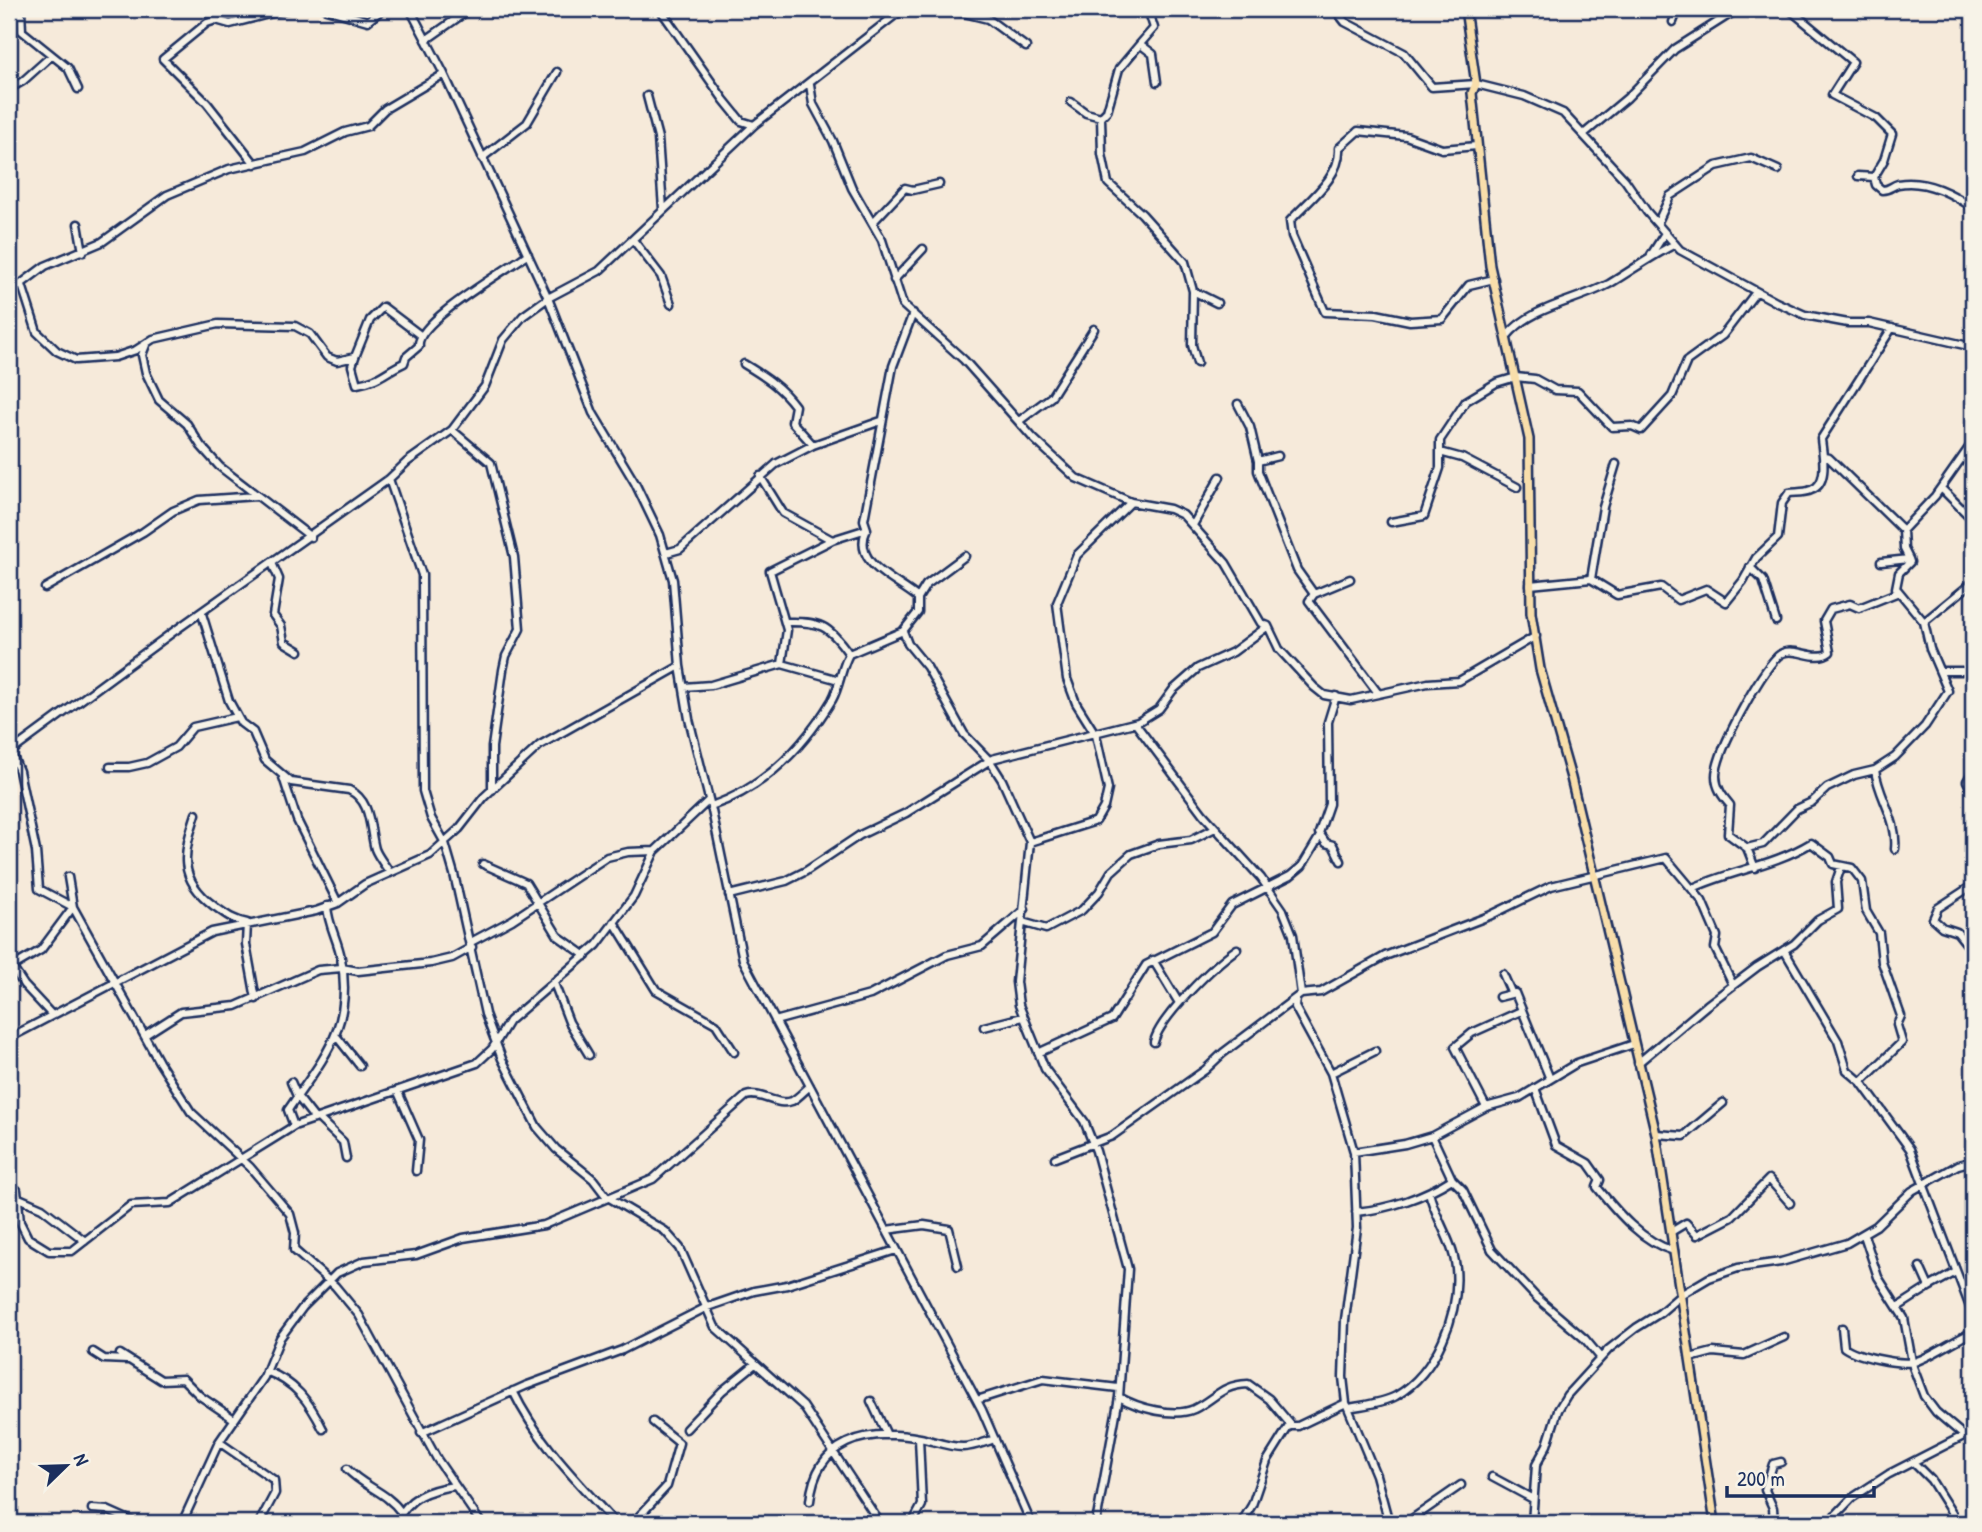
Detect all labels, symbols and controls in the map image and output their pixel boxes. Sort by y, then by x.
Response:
north arrow [32,1430,102,1500]
text: N [68,1450,96,1469]
scale bar [1727,1455,1874,1499]
text: 200 m [1737,1464,1785,1493]

